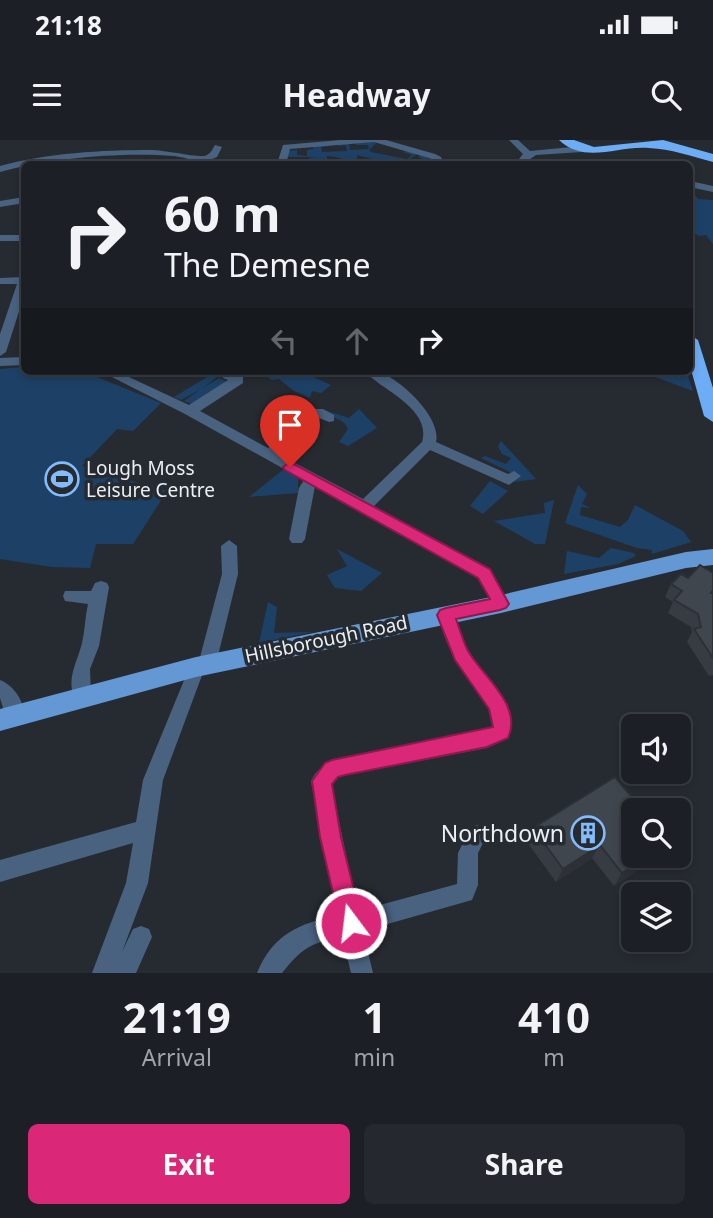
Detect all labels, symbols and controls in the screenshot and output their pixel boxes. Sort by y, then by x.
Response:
text: 21:18 [35,7,102,43]
text: Headway [283,73,430,116]
icon: menu [28,76,66,114]
icon: search [647,76,685,114]
text: 60 m [164,180,281,246]
icon: right [49,189,140,280]
text: The Demesne [164,243,370,286]
icon: left [265,322,303,360]
icon: ahead [338,322,376,360]
icon: right [411,322,449,360]
pin [260,395,320,467]
icon: arrive [271,406,309,444]
place label: Lough Moss Leisure Centre [86,455,215,503]
sports icon: Lough Moss Leisure Centre [43,460,81,498]
street label: Hillsborough Road [242,609,410,669]
map controls [621,714,691,952]
button: sound [621,714,691,784]
button: search [621,798,691,868]
building icon: Northdown [569,814,607,852]
place label: Northdown [441,817,564,849]
button: layers [621,882,691,952]
position arrow [314,886,388,960]
text: 21:19 [123,988,231,1045]
text: 1 [362,988,386,1045]
text: 410 [518,988,590,1045]
text: Arrival [142,1041,212,1073]
text: min [354,1041,395,1073]
text: m [543,1041,565,1073]
button: Exit [28,1124,350,1204]
button: Share [364,1124,685,1204]

